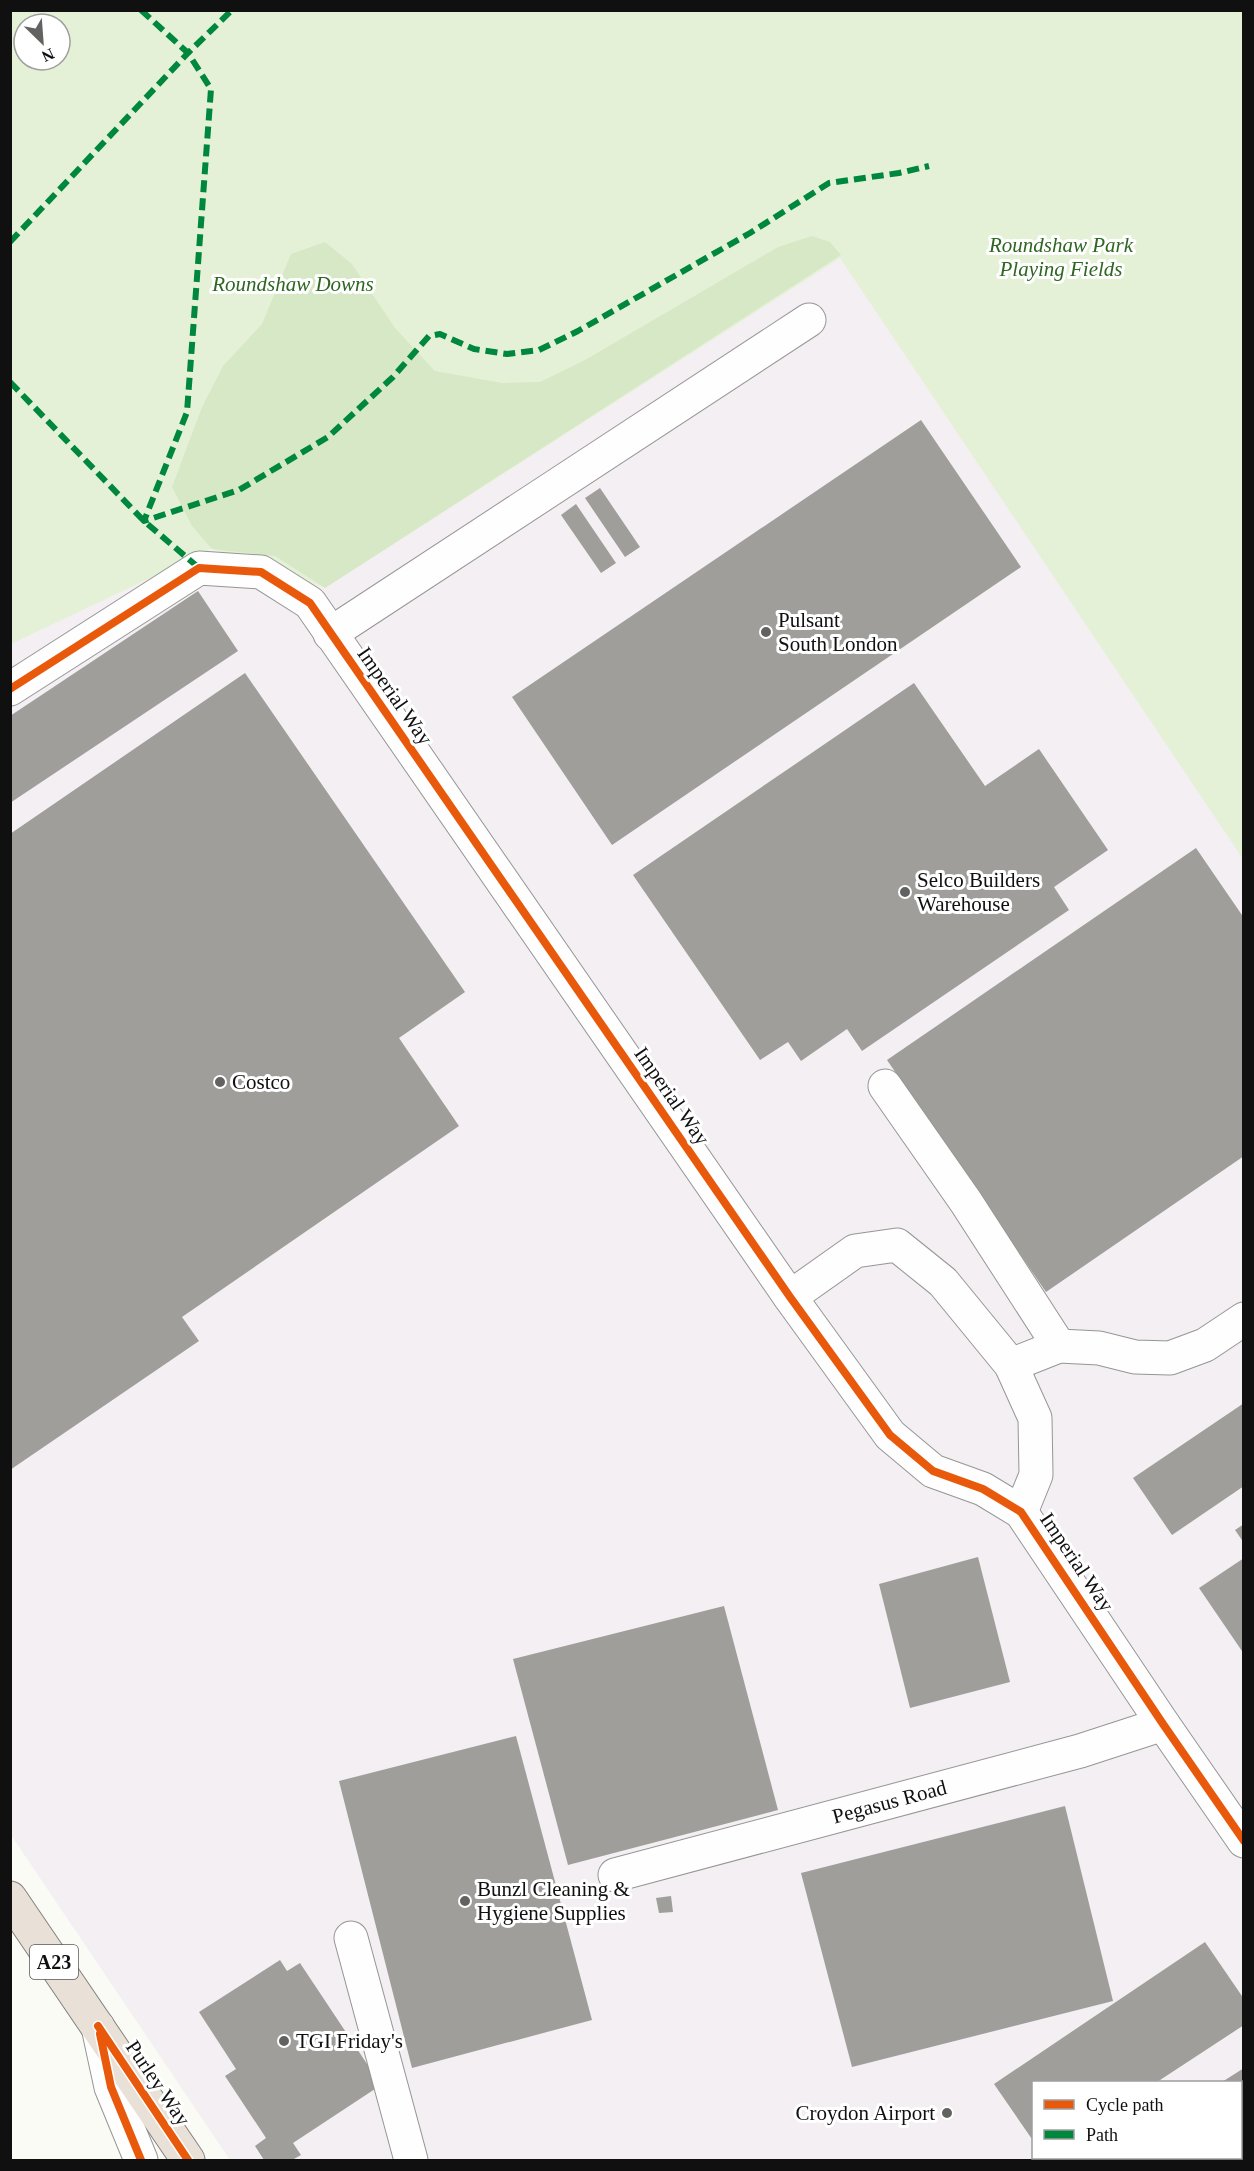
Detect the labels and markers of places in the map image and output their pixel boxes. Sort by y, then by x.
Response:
place label: Pulsant South London [778,608,898,656]
marker: Pulsant South London [759,625,773,639]
place label: Selco Builders Warehouse [917,868,1040,916]
marker: Selco Builders Warehouse [898,885,912,899]
place label: Costco [232,1070,290,1094]
marker: Costco [213,1075,227,1089]
place label: Bunzl Cleaning & Hygiene Supplies [477,1877,630,1925]
marker: Bunzl Cleaning & Hygiene Supplies [458,1894,472,1908]
place label: TGI Friday's [296,2029,403,2053]
marker: TGI Friday's [277,2034,291,2048]
place label: Croydon Airport [796,2101,935,2125]
marker: Croydon Airport [940,2106,954,2120]

